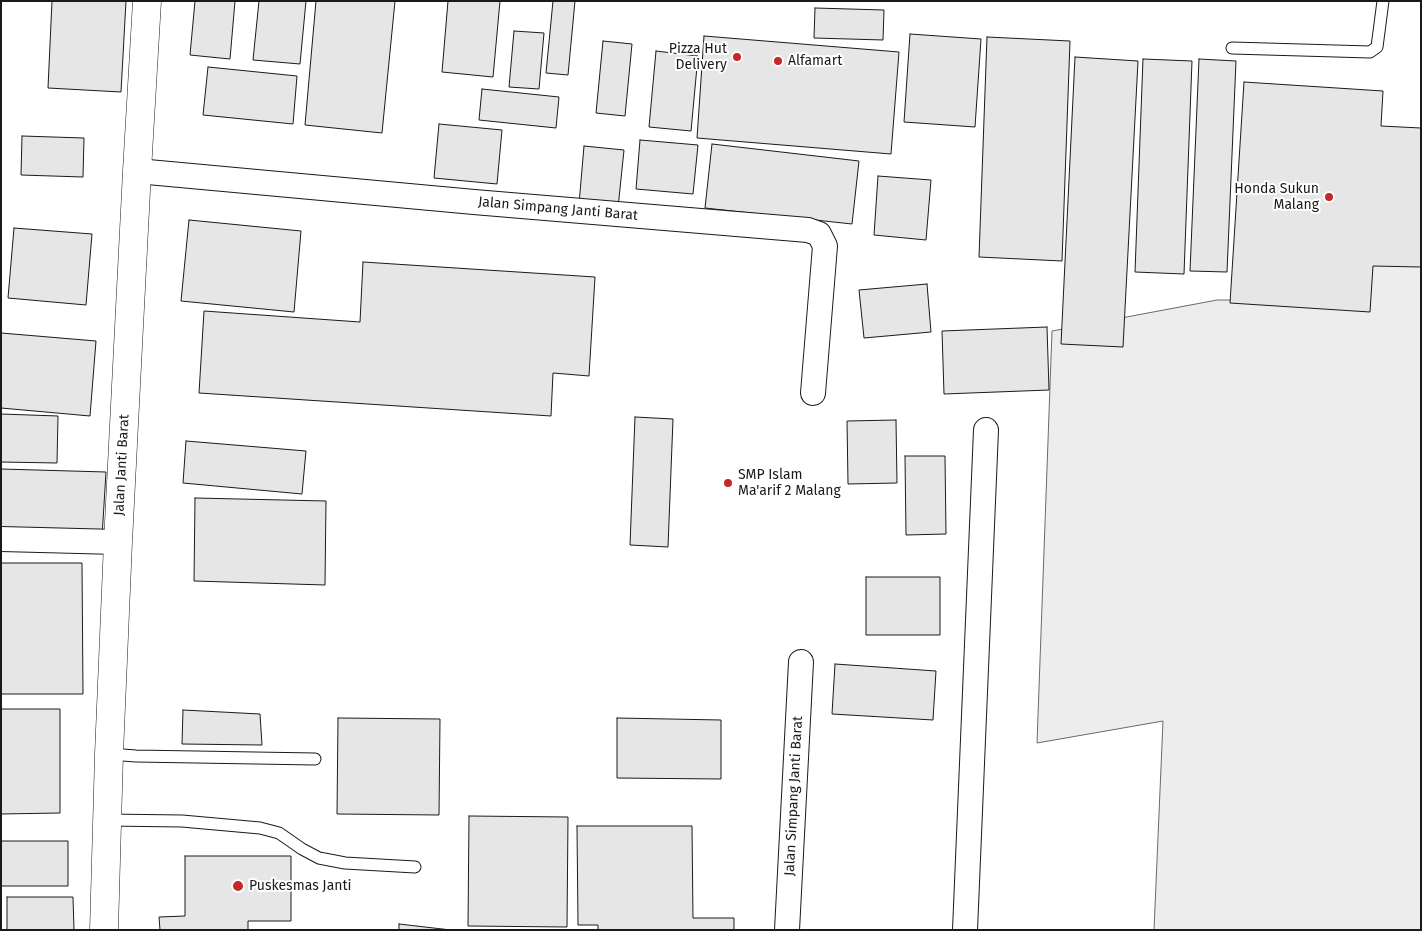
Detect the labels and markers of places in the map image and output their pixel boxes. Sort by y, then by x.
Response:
place label: Pizza Hut Delivery [669,41,727,74]
marker: Pizza Hut Delivery [731,51,743,63]
place label: Alfamart [788,53,842,69]
marker: Alfamart [772,55,784,67]
place label: Honda Sukun Malang [1234,181,1319,213]
marker: Honda Sukun Malang [1323,191,1335,203]
place label: SMP Islam Ma'arif 2 Malang [738,467,841,500]
marker: SMP Islam Ma'arif 2 Malang [722,477,734,489]
place label: Puskesmas Janti [249,878,351,894]
marker: Puskesmas Janti [231,879,245,893]

